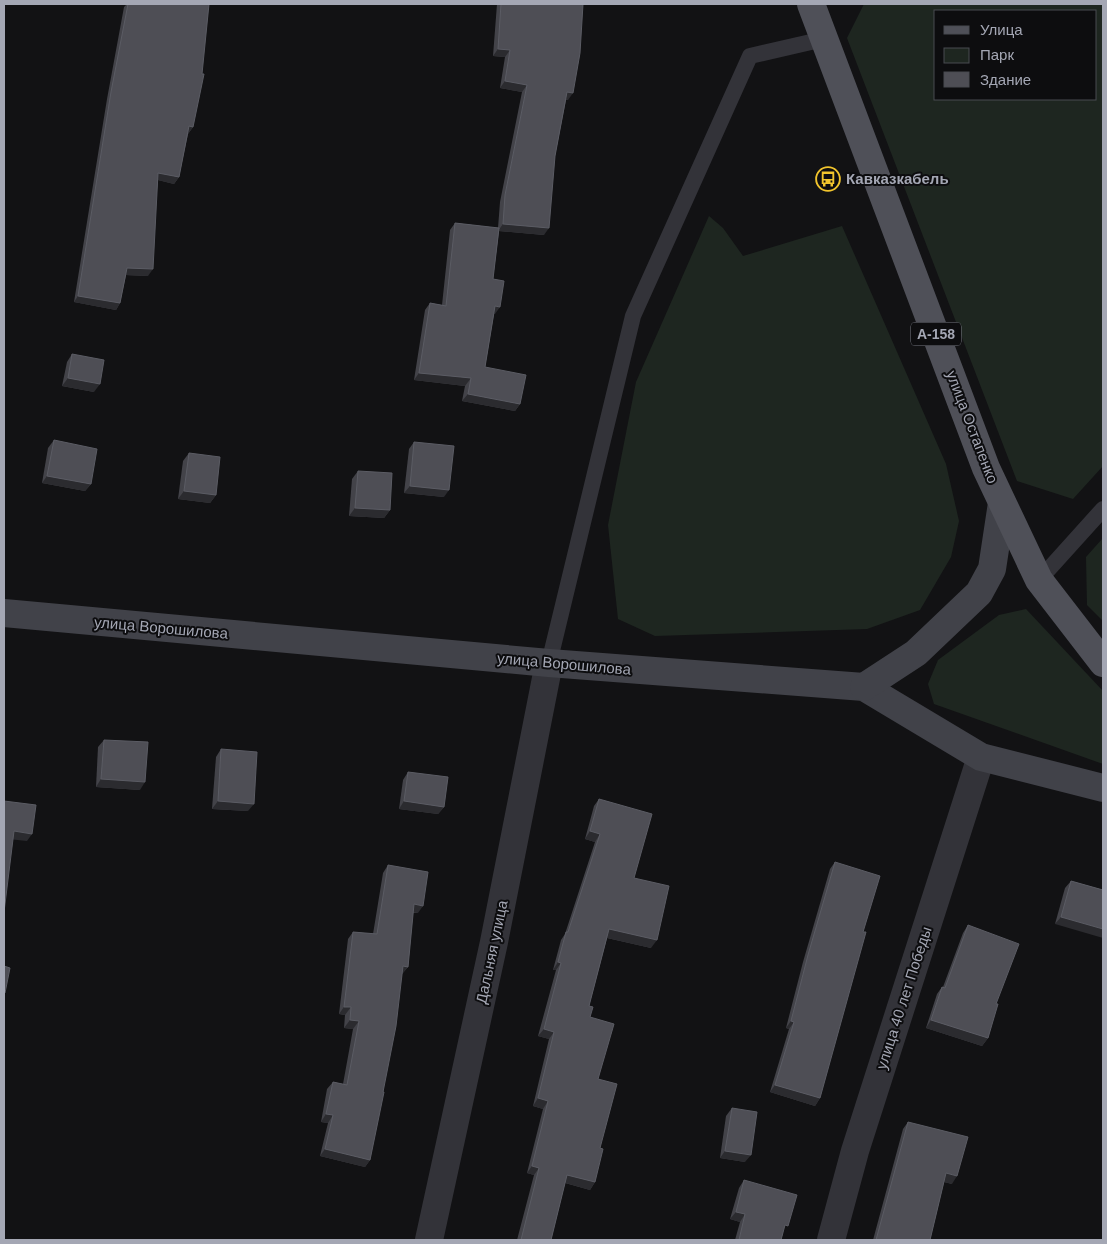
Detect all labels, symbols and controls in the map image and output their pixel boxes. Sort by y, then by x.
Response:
legend [934,10,1097,100]
text: Улица [980,21,1023,38]
text: Парк [980,46,1014,63]
text: Здание [980,71,1031,88]
bus stop icon: Кавказкабель [815,166,841,192]
place label: Кавказкабель [846,170,949,187]
road number: А-158 [911,322,961,346]
street label: улица Остапенко [943,368,1002,486]
street label: улица Ворошилова [93,613,229,642]
street label: улица Ворошилова [496,649,632,678]
street label: Дальняя улица [472,898,511,1005]
street label: улица 40 лет Победы [872,924,935,1071]

